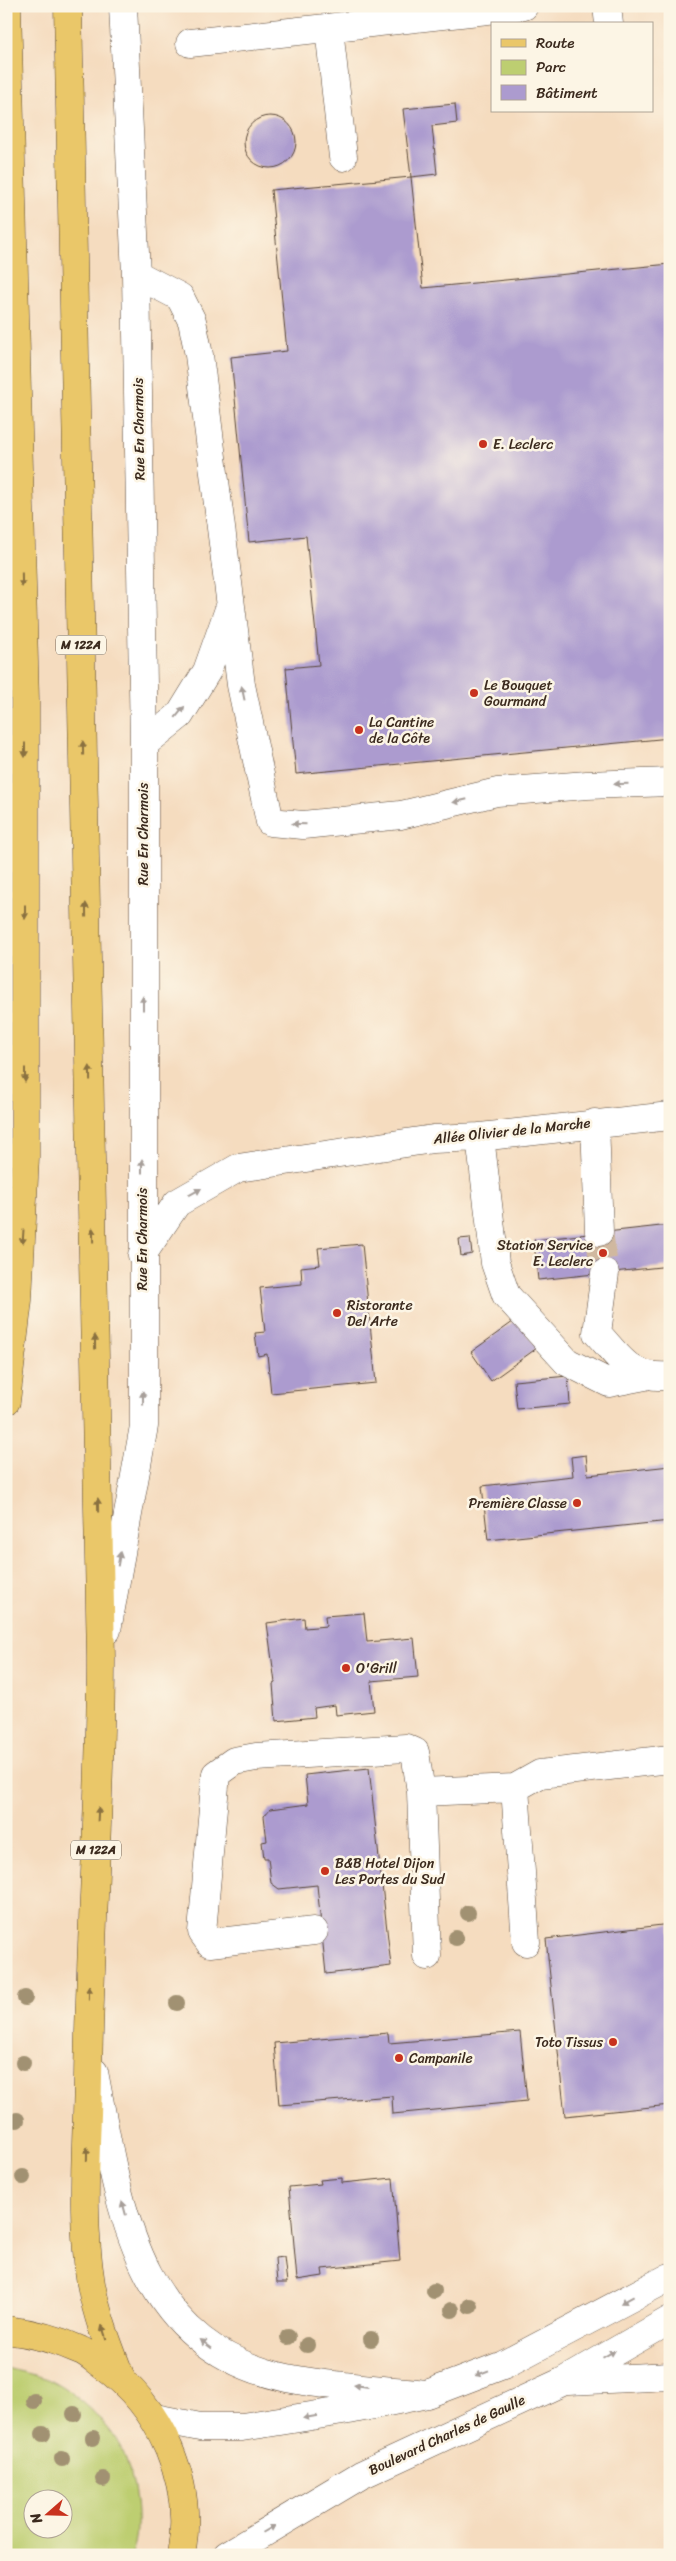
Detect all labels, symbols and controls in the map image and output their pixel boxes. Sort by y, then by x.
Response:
legend [491,22,654,112]
text: Route [536,30,575,56]
text: Parc [536,54,566,80]
text: Bâtiment [536,80,598,106]
street label: Rue En Charmois [126,377,152,481]
place label: E. Leclerc [493,432,553,457]
marker: E. Leclerc [477,438,489,450]
one-way arrow [18,572,26,588]
road number: M 122A [56,636,106,654]
place label: Le Bouquet Gourmand [484,673,553,714]
one-way arrow [238,684,246,700]
marker: Le Bouquet Gourmand [468,687,480,699]
one-way arrow [175,706,186,719]
place label: La Cantine de la Côte [369,710,434,751]
marker: La Cantine de la Côte [353,724,365,736]
one-way arrow [79,740,87,756]
one-way arrow [21,742,29,758]
one-way arrow [613,780,629,788]
street label: Rue En Charmois [131,782,156,885]
one-way arrow [452,797,467,805]
one-way arrow [291,820,307,828]
one-way arrow [82,902,90,918]
one-way arrow [21,904,29,920]
one-way arrow [139,995,147,1011]
one-way arrow [85,1065,93,1081]
one-way arrow [21,1067,29,1083]
street label: Allée Olivier de la Marche [431,1110,592,1152]
one-way arrow [138,1158,146,1174]
street label: Rue En Charmois [130,1187,155,1290]
one-way arrow [189,1188,202,1197]
one-way arrow [89,1227,97,1243]
one-way arrow [18,1229,26,1245]
place label: Station Service E. Leclerc [497,1233,593,1274]
marker: Station Service E. Leclerc [597,1247,609,1259]
place label: Ristorante Del Arte [347,1293,413,1334]
marker: Ristorante Del Arte [331,1307,343,1319]
one-way arrow [91,1334,99,1350]
one-way arrow [139,1390,147,1406]
place label: Première Classe [468,1491,567,1516]
one-way arrow [94,1496,102,1512]
marker: Première Classe [571,1497,583,1509]
one-way arrow [116,1550,124,1566]
place label: O'Grill [356,1656,398,1681]
marker: O'Grill [340,1662,352,1674]
one-way arrow [94,1805,102,1821]
road number: M 122A [71,1840,121,1860]
place label: B&B Hotel Dijon Les Portes du Sud [335,1851,446,1892]
marker: B&B Hotel Dijon Les Portes du Sud [319,1865,331,1877]
one-way arrow [86,1985,94,2001]
place label: Toto Tissus [535,2030,604,2055]
marker: Toto Tissus [607,2036,619,2048]
place label: Campanile [409,2046,473,2071]
marker: Campanile [393,2052,405,2064]
one-way arrow [83,2146,91,2162]
one-way arrow [120,2201,128,2216]
one-way arrow [619,2296,634,2304]
one-way arrow [99,2324,107,2339]
one-way arrow [199,2339,213,2349]
one-way arrow [603,2350,616,2359]
one-way arrow [474,2369,489,2377]
one-way arrow [352,2382,368,2390]
street label: Boulevard Charles de Gaulle [364,2388,530,2482]
one-way arrow [302,2414,318,2422]
north arrow [22,2488,72,2538]
text: N [23,2509,50,2528]
one-way arrow [262,2525,275,2534]

